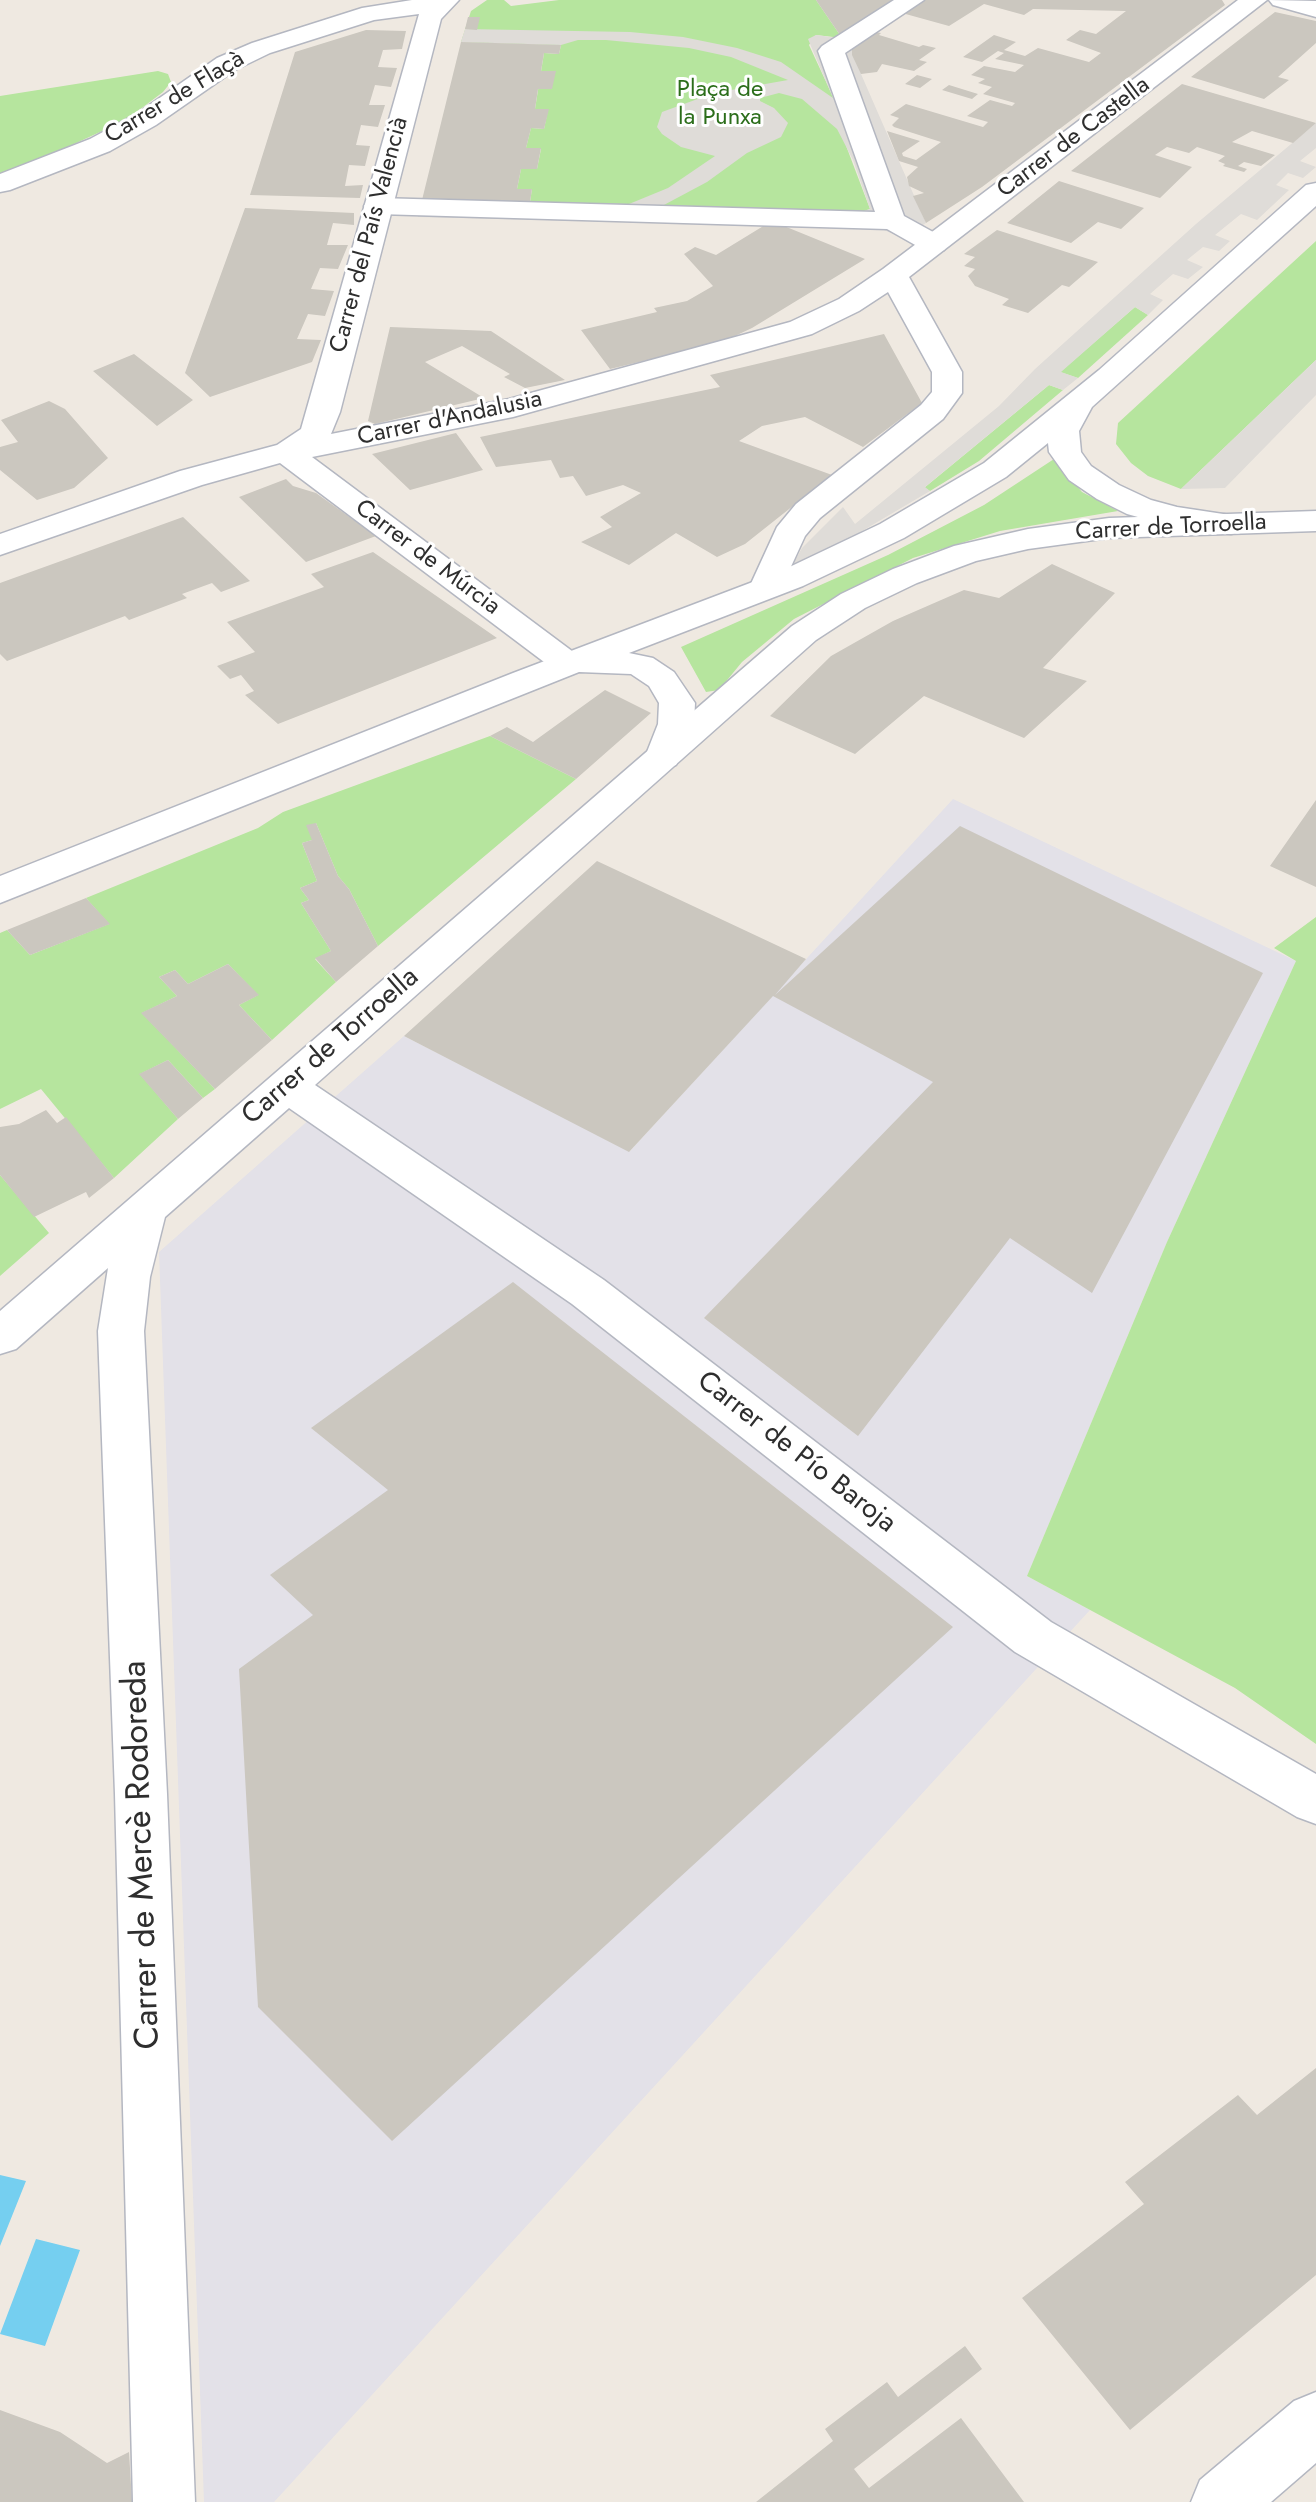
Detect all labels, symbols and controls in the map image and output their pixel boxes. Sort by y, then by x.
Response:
street label: Carrer de Flaçà [100,45,250,151]
street label: Carrer de Castella [992,71,1156,205]
park label: Plaça de la Punxa [677,76,763,132]
street label: Carrer del País Valencià [325,114,415,356]
street label: Carrer d'Andalusia [355,385,545,453]
street label: Carrer de Múrcia [349,494,505,622]
street label: Carrer de Torroella [1075,509,1267,547]
street label: Carrer de Torroella [236,961,426,1133]
street label: Carrer de Pío Baroja [690,1365,902,1541]
street label: Carrer de Mercè Rodoreda [116,1660,170,2050]

